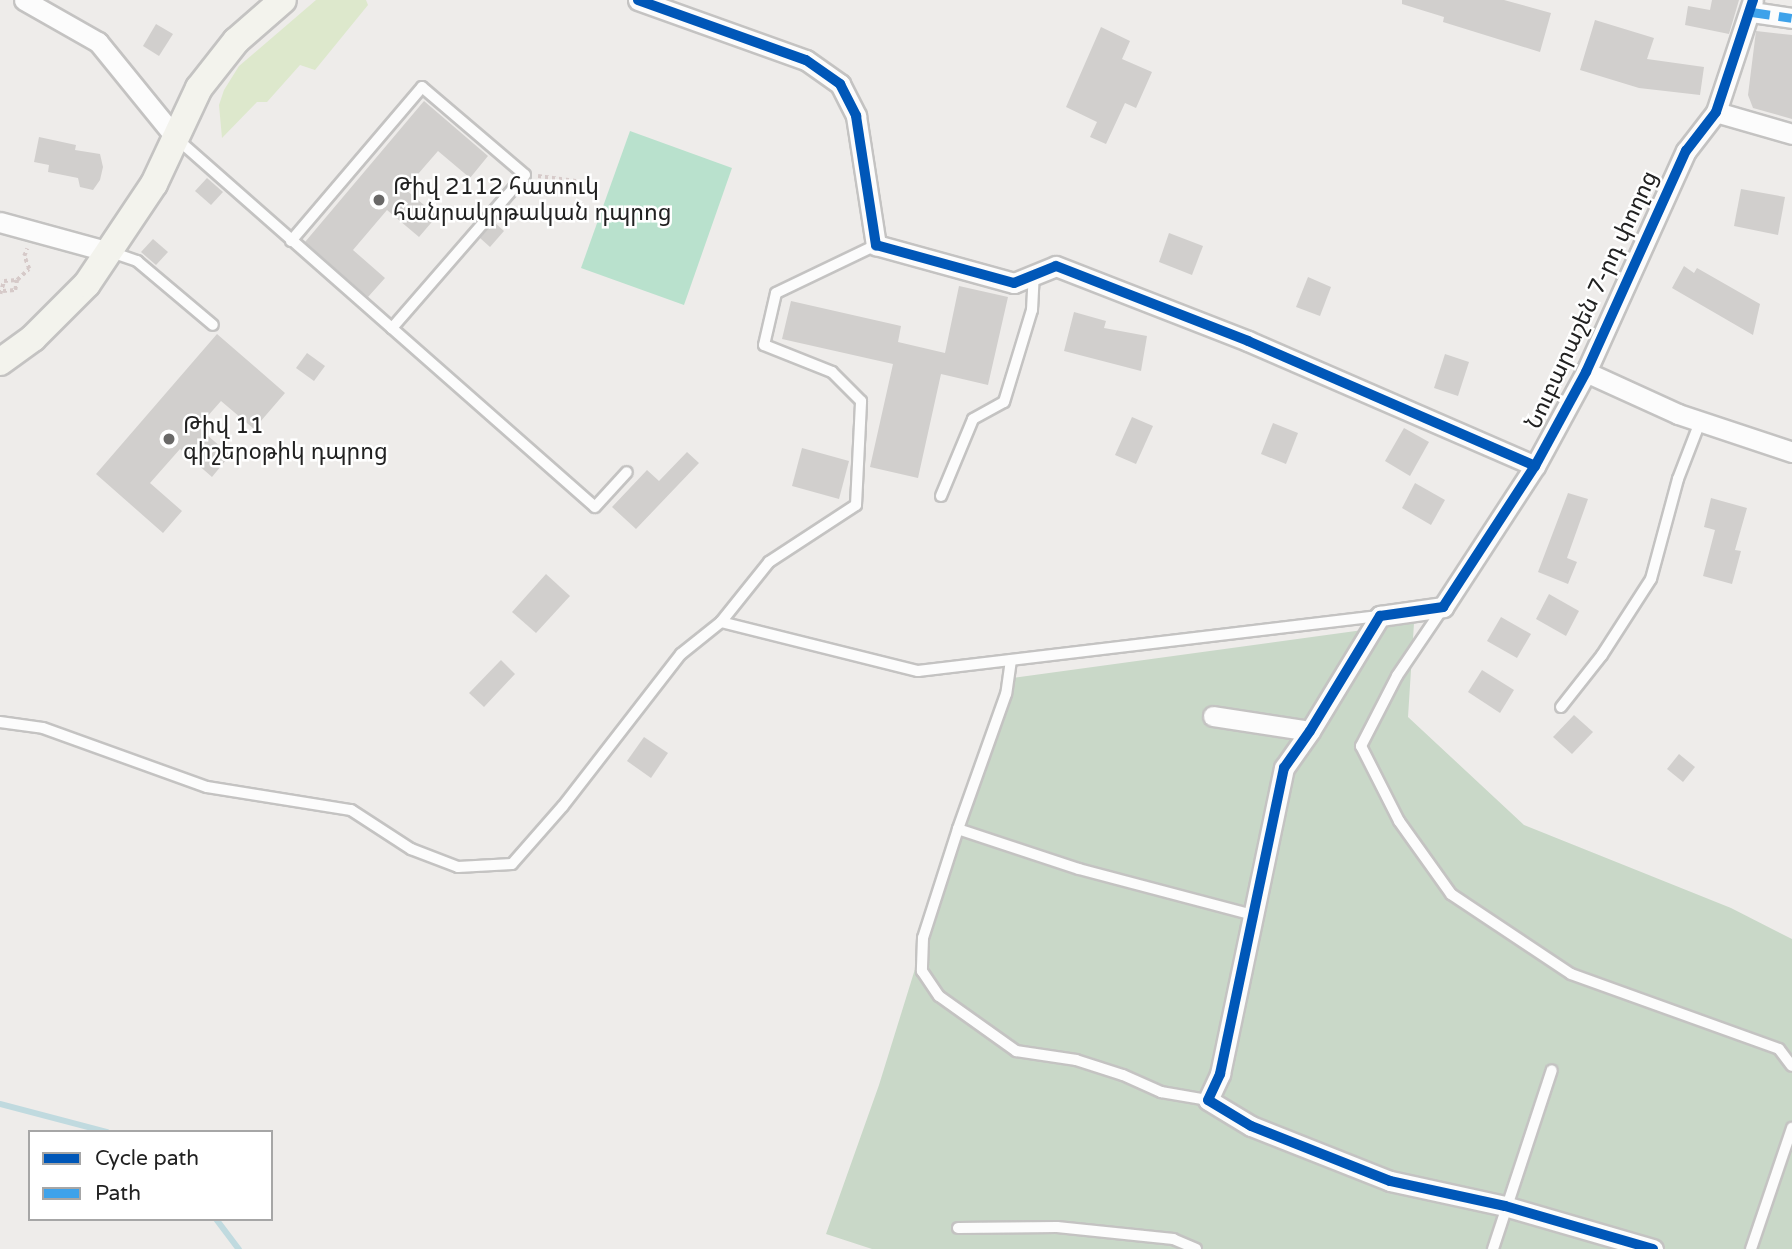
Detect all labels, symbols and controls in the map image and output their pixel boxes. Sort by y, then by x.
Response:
street label: Նուբարաշեն 7-րդ փողոց [1520,167,1664,433]
place label: Թիվ 2112 հատուկ հանրակրթական դպրոց [393,173,672,227]
marker: Թիվ 2112 հատուկ հանրակրթական դպրոց [371,192,387,208]
place label: Թիվ 11 գիշերօթիկ դպրոց [183,412,388,466]
marker: Թիվ 11 գիշերօթիկ դպրոց [161,431,177,447]
legend [28,1130,273,1221]
text: Cycle path [95,1146,199,1171]
text: Path [95,1181,141,1206]

